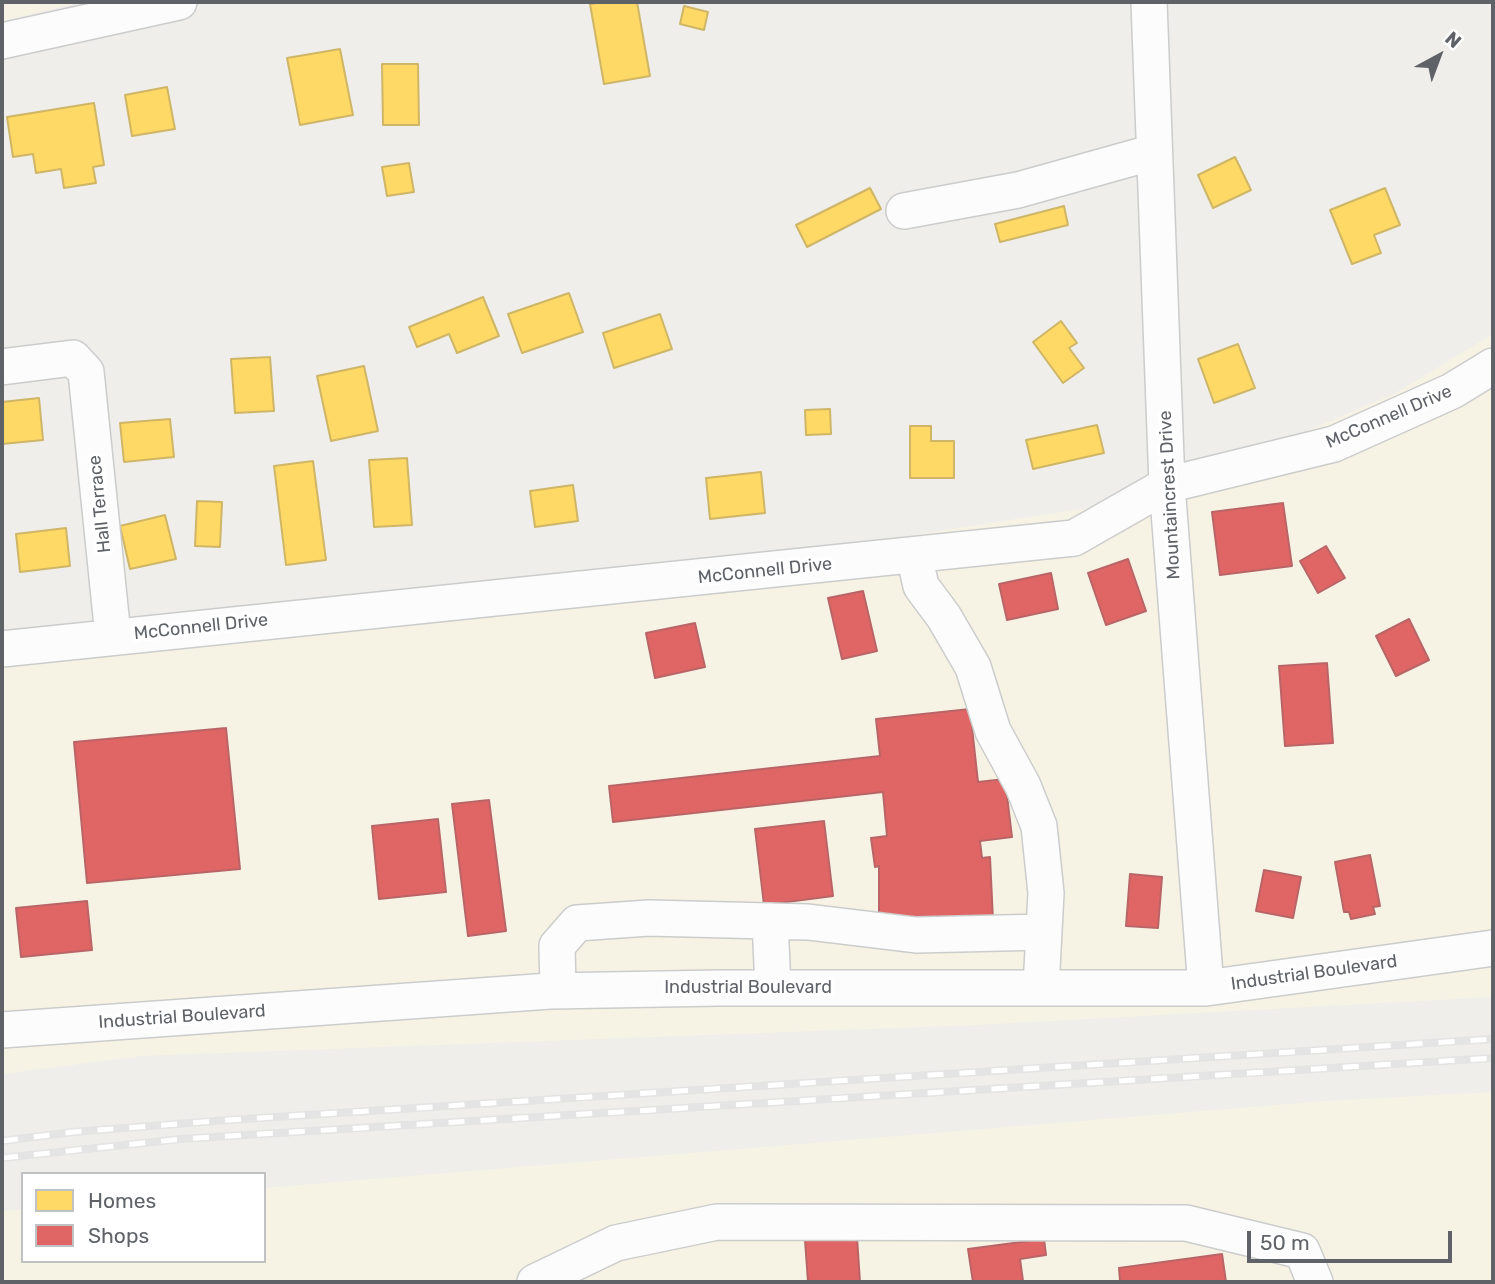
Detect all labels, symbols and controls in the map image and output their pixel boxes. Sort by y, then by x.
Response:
north arrow [1404,21,1474,91]
text: N [1440,27,1466,53]
street label: McConnell Drive [1323,381,1455,453]
street label: Mountaincrest Drive [1155,410,1185,580]
street label: Hall Terrace [84,454,116,554]
street label: McConnell Drive [697,553,833,589]
street label: McConnell Drive [133,609,269,645]
street label: Industrial Boulevard [1229,951,1399,995]
street label: Industrial Boulevard [664,977,832,999]
street label: Industrial Boulevard [98,1000,266,1034]
legend [21,1172,266,1263]
text: Homes [88,1188,156,1213]
scale bar [1250,1218,1455,1262]
text: Shops [88,1223,149,1248]
text: 50 m [1260,1230,1310,1255]

